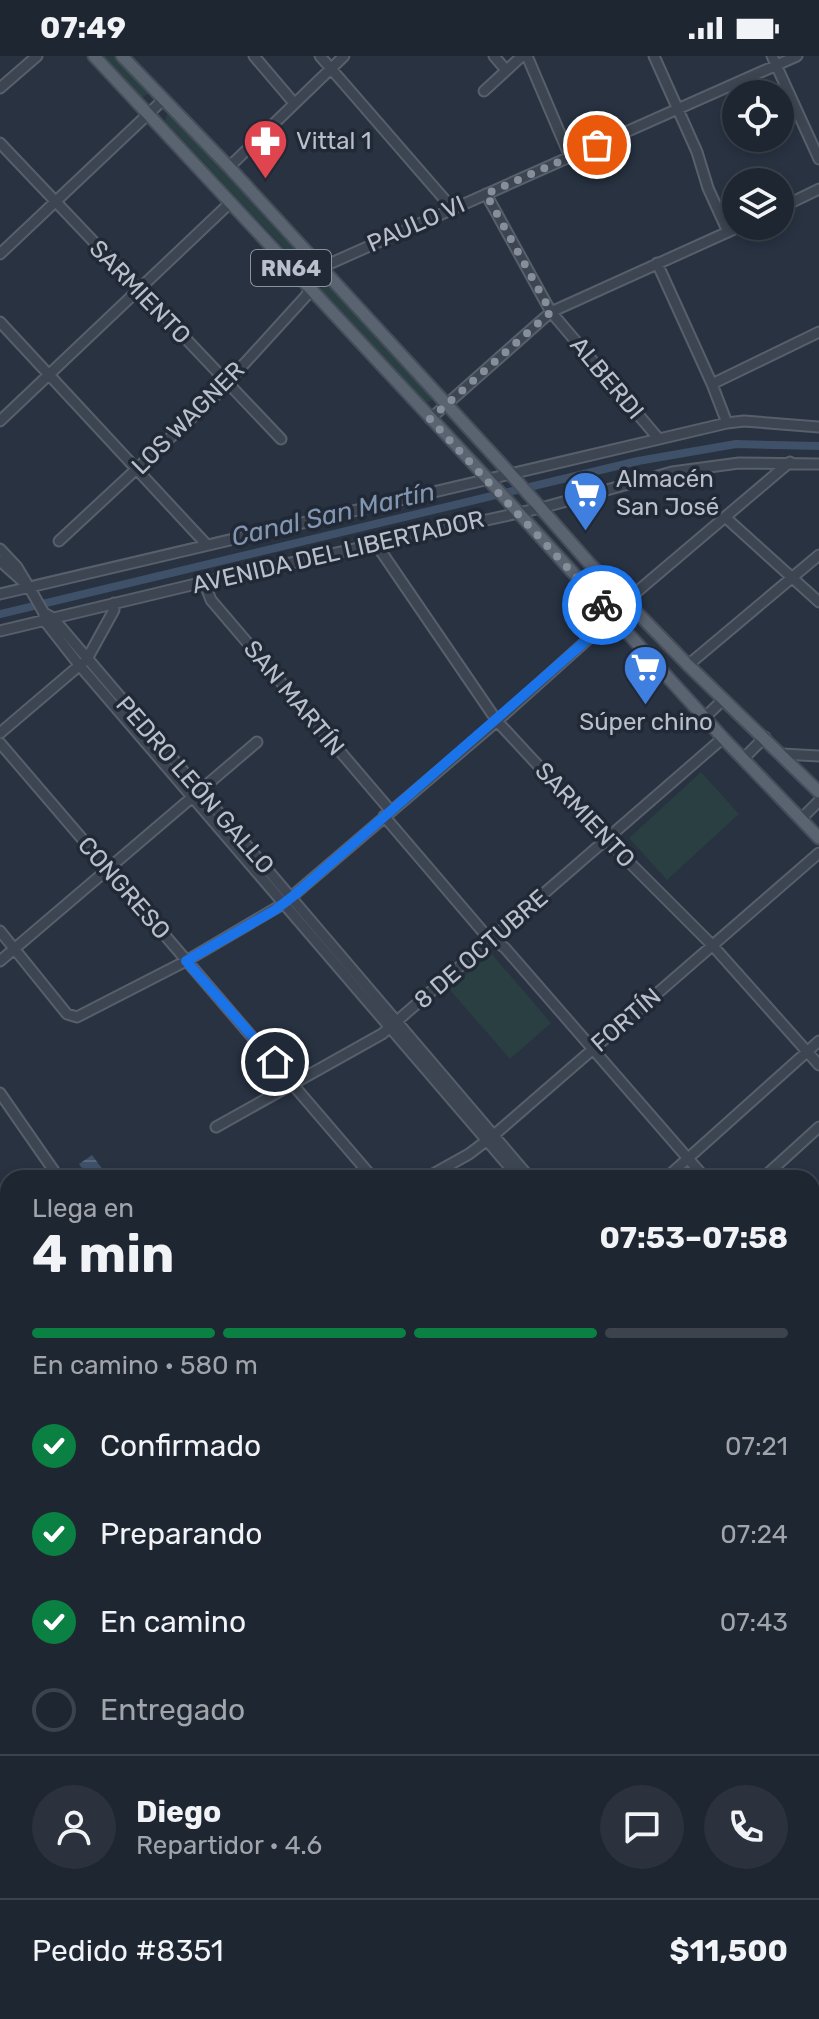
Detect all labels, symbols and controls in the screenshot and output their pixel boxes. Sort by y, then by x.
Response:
text: 07:49 [40,10,126,46]
map controls [722,80,794,240]
button: locate [722,80,794,152]
pin [563,111,631,179]
pharmacy icon: Vittal 1 [241,117,289,180]
icon: bag [575,123,619,167]
place label: Vittal 1 [296,127,371,155]
button: layers [722,168,794,240]
street label: PAULO VI [363,190,469,258]
street label: SARMIENTO [84,234,196,350]
road number: RN64 [251,250,331,286]
street label: ALBERDI [564,331,650,425]
street label: LOS WAGNER [126,356,250,480]
place label: Almacén San José [616,465,719,521]
supermarket icon: Almacén San José [561,469,609,532]
water label: Canal San Martín [228,476,438,553]
street label: AVENIDA DEL LIBERTADOR [189,505,487,599]
courier [562,565,642,645]
icon: bike [580,583,624,627]
street label: SAN MARTÍN [238,635,350,761]
supermarket icon: Súper chino [622,644,670,707]
street label: PEDRO LEÓN GALLO [110,690,280,880]
place label: Súper chino [579,708,713,736]
street label: SARMIENTO [529,757,641,873]
street label: CONGRESO [72,831,176,945]
street label: 8 DE OCTUBRE [409,884,553,1014]
street label: FORTÍN [586,982,666,1058]
pin [241,1028,309,1096]
icon: home [253,1040,297,1084]
text: Llega en [32,1193,134,1224]
text: 07:53–07:58 [599,1220,788,1256]
text: 4 min [32,1223,175,1285]
text: En camino · 580 m [32,1350,258,1381]
icon: check [32,1424,76,1468]
text: Confirmado [100,1428,261,1464]
text: 07:21 [725,1431,788,1462]
icon: check [32,1512,76,1556]
text: Preparando [100,1516,263,1552]
text: 07:24 [720,1519,788,1550]
icon: check [32,1600,76,1644]
text: En camino [100,1604,246,1640]
text: 07:43 [720,1607,788,1638]
text: Entregado [100,1692,245,1728]
button: person [32,1785,116,1869]
button: chat [600,1785,684,1869]
button: phone [704,1785,788,1869]
text: Diego [136,1794,221,1830]
text: Repartidor · 4.6 [136,1830,322,1861]
text: Pedido #8351 [32,1933,224,1969]
text: $11,500 [670,1933,788,1969]

